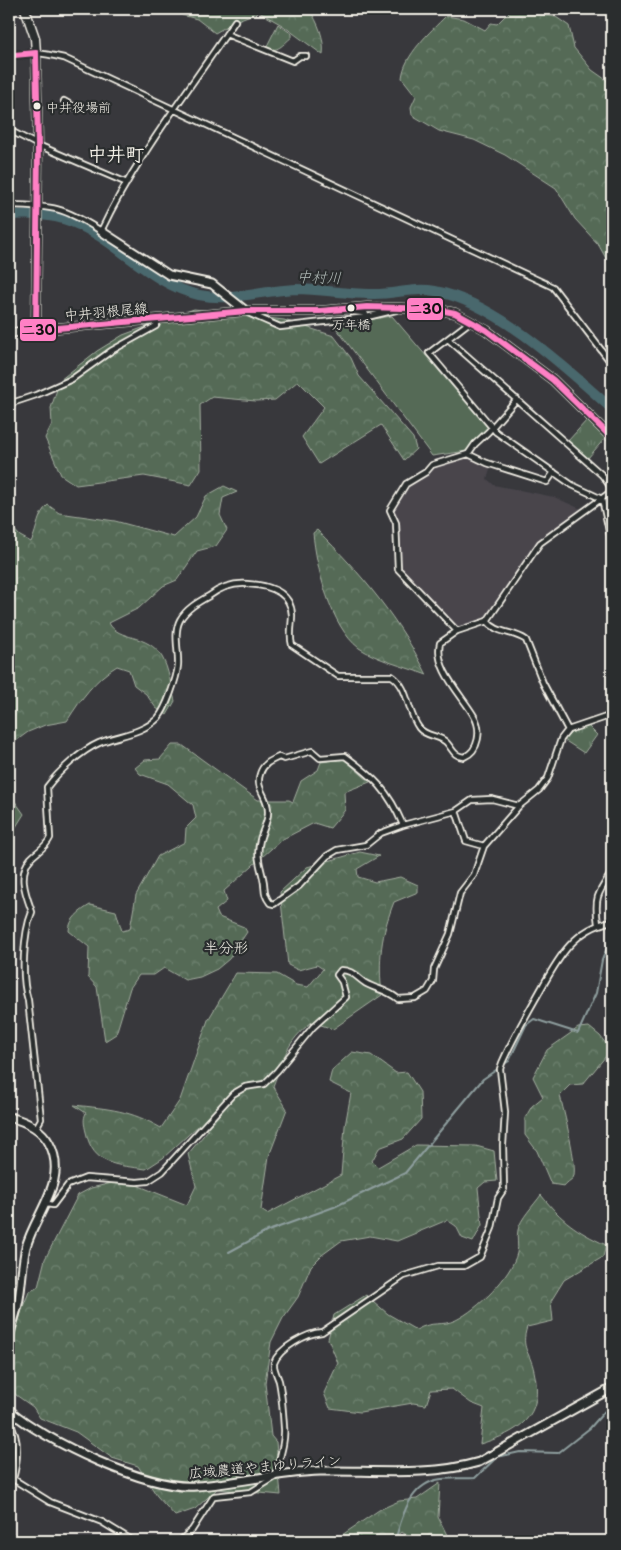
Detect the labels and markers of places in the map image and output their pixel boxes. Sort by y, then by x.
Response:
place label: 中井役場前 [46,97,111,116]
marker: 中井役場前 [32,101,42,111]
marker: 万年橋 [346,303,356,313]
place label: 万年橋 [331,314,371,333]

